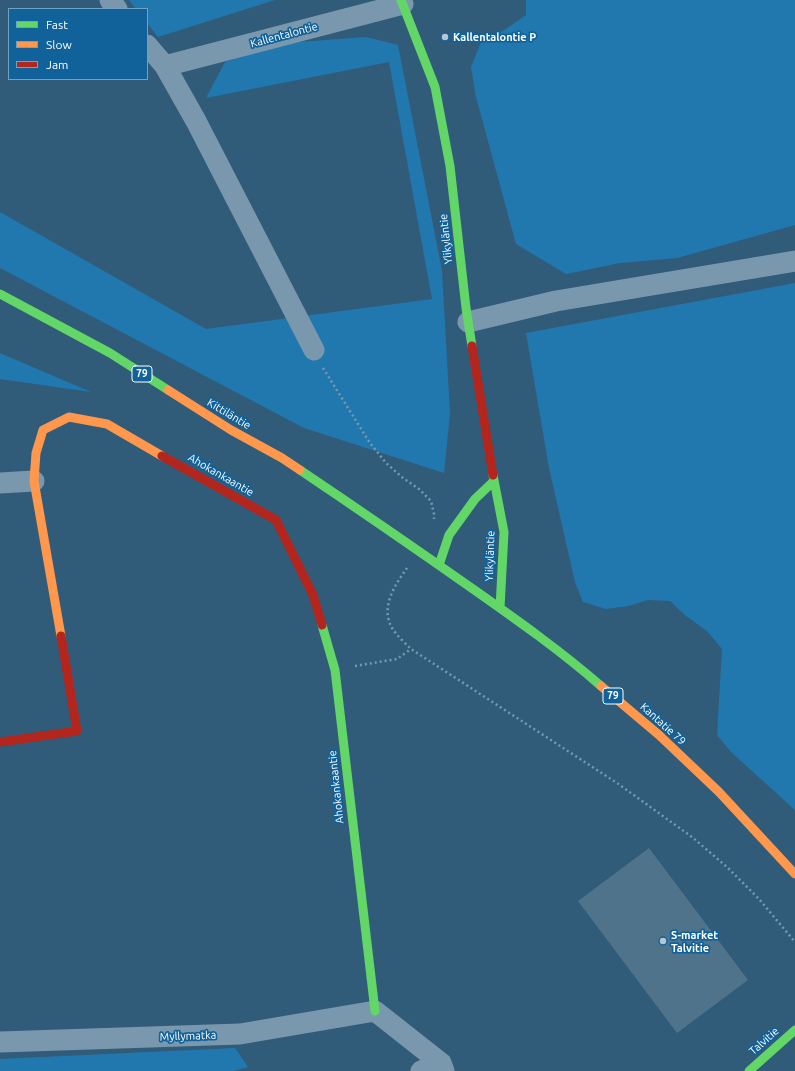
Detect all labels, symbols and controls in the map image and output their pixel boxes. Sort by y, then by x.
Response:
legend [8,8,148,80]
text: Fast [46,18,68,31]
street label: Kallentalontie [249,20,319,50]
place label: Kallentalontie P [453,30,536,44]
marker: Kallentalontie P [440,32,450,42]
text: Slow [46,38,72,51]
text: Jam [46,58,68,71]
street label: Ylikyläntie [437,213,455,265]
road number: 79 [132,366,152,382]
street label: Kittiläntie [205,396,253,432]
street label: Ahokankaantie [186,451,256,499]
street label: Ylikyläntie [483,530,497,582]
road number: 79 [603,688,623,704]
street label: Kantatie 79 [638,700,688,748]
street label: Ahokankaantie [326,750,346,824]
place label: S-market Talvitie [671,928,718,954]
marker: S-market Talvitie [658,936,668,946]
street label: Talvitie [746,1024,782,1058]
street label: Myllymatka [159,1028,217,1044]

